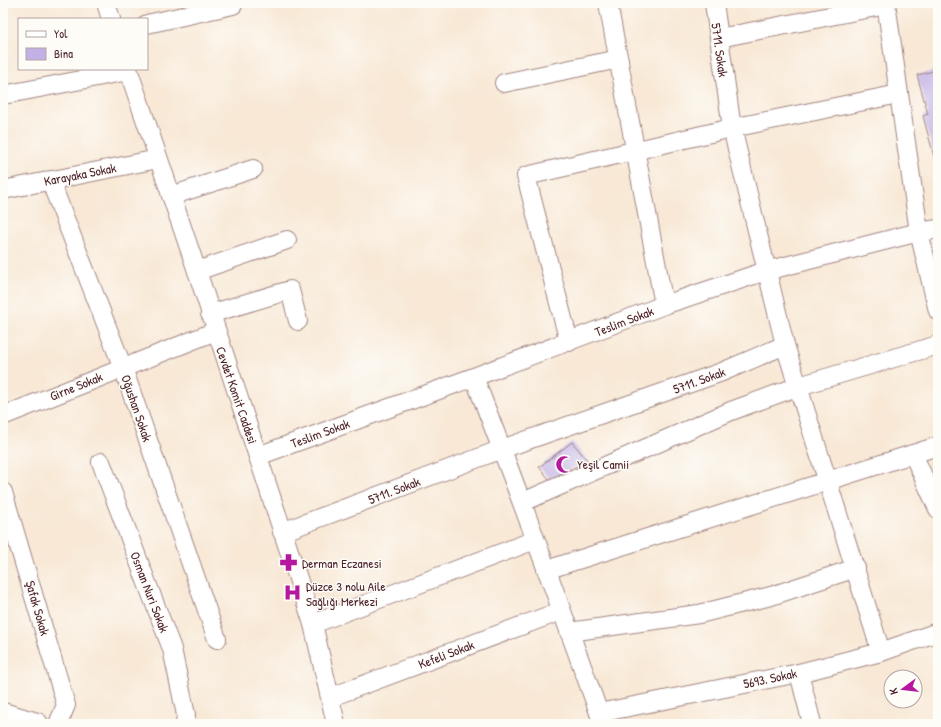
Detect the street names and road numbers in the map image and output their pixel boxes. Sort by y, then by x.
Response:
street label: 5711. Sokak [707,22,733,79]
street label: Karayaka Sokak [42,158,118,190]
street label: Teslim Sokak [592,301,657,340]
street label: Cevdet Komit Caddesi [212,344,262,446]
street label: 5711. Sokak [670,362,728,398]
street label: Girne Sokak [47,367,106,405]
street label: Oğushan Sokak [117,372,157,444]
street label: Teslim Sokak [288,414,353,452]
street label: 5711. Sokak [365,472,423,508]
street label: Osman Nuri Sokak [126,549,174,636]
street label: Şafak Sokak [22,578,55,638]
street label: Kefeli Sokak [416,635,477,673]
street label: 5693. Sokak [742,663,799,692]

